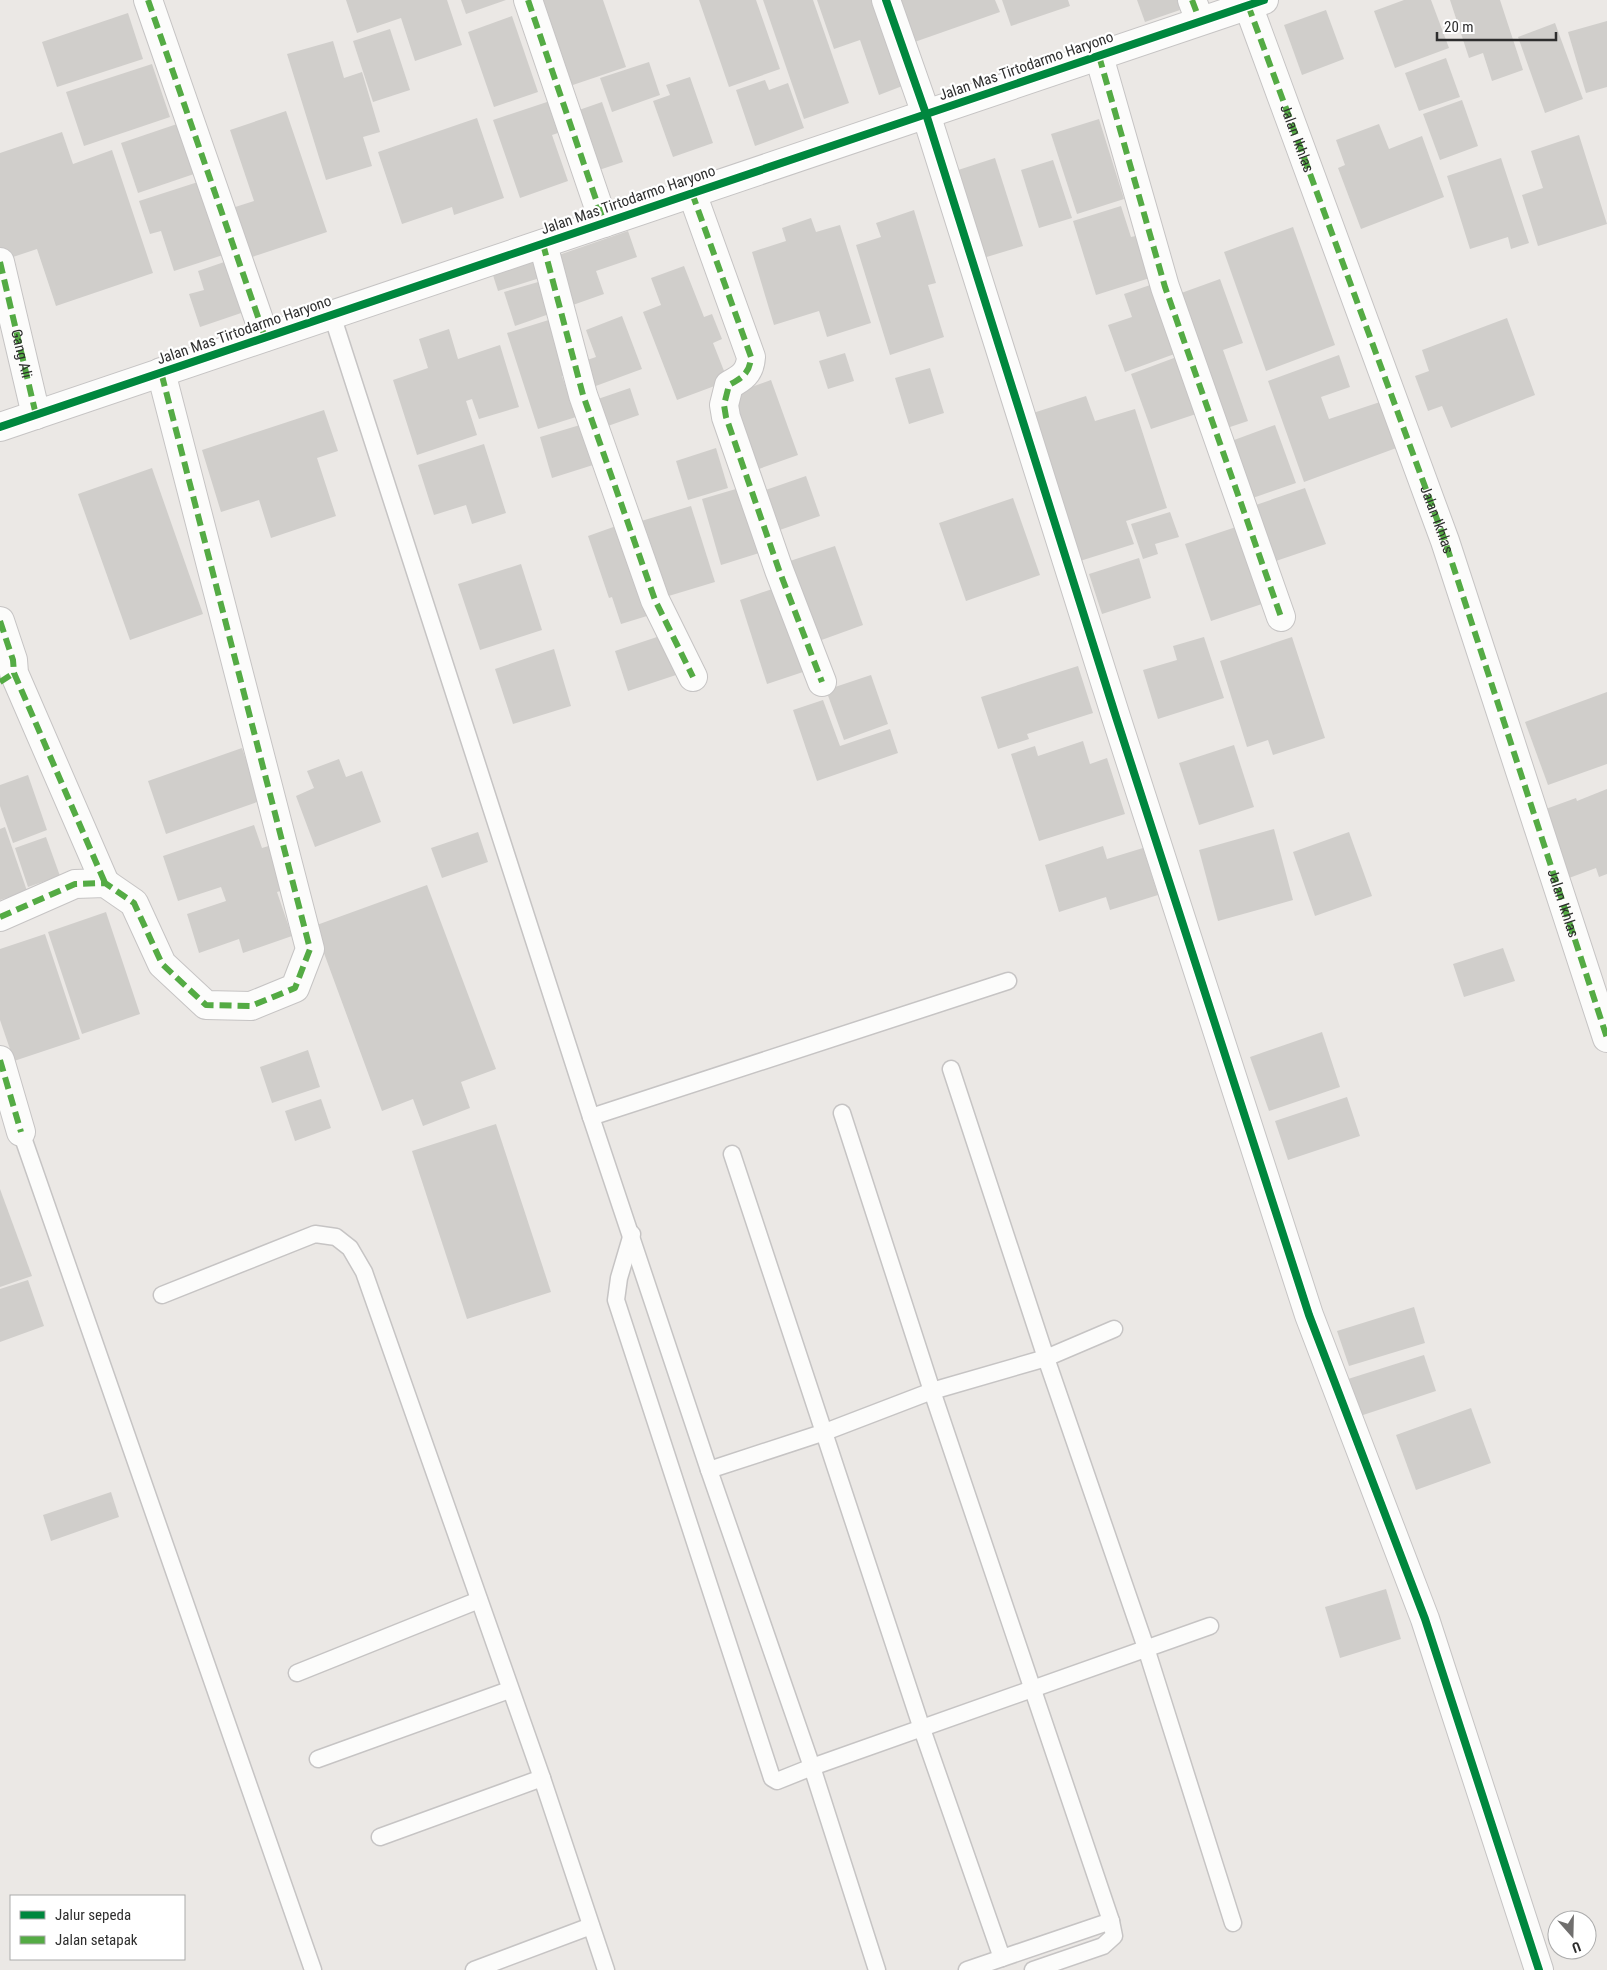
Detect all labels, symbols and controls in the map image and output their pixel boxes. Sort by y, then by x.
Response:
scale bar [1437,10,1556,42]
text: 20 m [1444,18,1474,36]
street label: Jalan Mas Tirtodarmo Haryono [936,28,1116,104]
street label: Jalan Ikhlas [1276,102,1318,175]
street label: Jalan Mas Tirtodarmo Haryono [538,162,718,238]
street label: Jalan Mas Tirtodarmo Haryono [154,292,334,368]
street label: Gang Ali [7,327,36,380]
street label: Jalan Ikhlas [1416,483,1457,556]
street label: Jalan Ikhlas [1543,867,1583,940]
legend [10,1895,185,1960]
text: Jalur sepeda [55,1906,131,1924]
north arrow [1547,1910,1597,1960]
text: Jalan setapak [55,1931,138,1949]
text: U [1570,1938,1583,1956]

